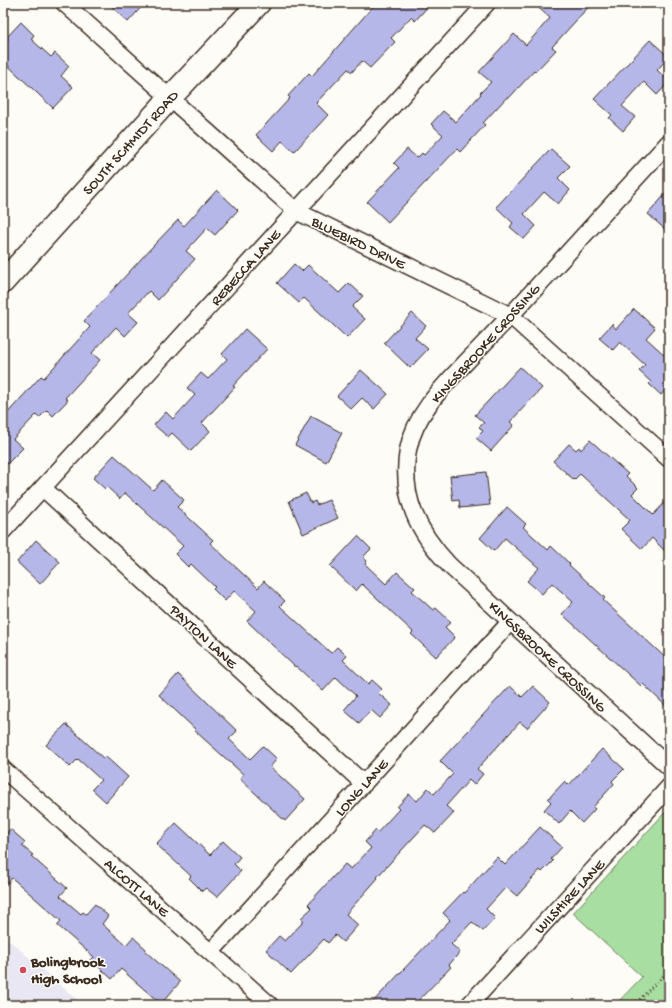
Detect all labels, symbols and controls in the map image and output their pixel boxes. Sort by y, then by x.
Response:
street label: SOUTH SCHMIDT ROAD [80,87,183,199]
street label: BLUEBIRD DRIVE [307,213,409,275]
street label: REBECCA LANE [208,226,286,310]
street label: KINGSBROOKE CROSSING [428,280,545,408]
street label: KINGSBROOKE CROSSING [484,598,610,717]
street label: PAYTON LANE [164,601,241,674]
street label: LONG LANE [332,756,393,821]
street label: ALCOTT LANE [100,855,172,922]
street label: WILSHIRE LANE [531,856,610,938]
place label: Bolingbrook High School [30,954,106,989]
marker: Bolingbrook High School [18,965,28,975]

